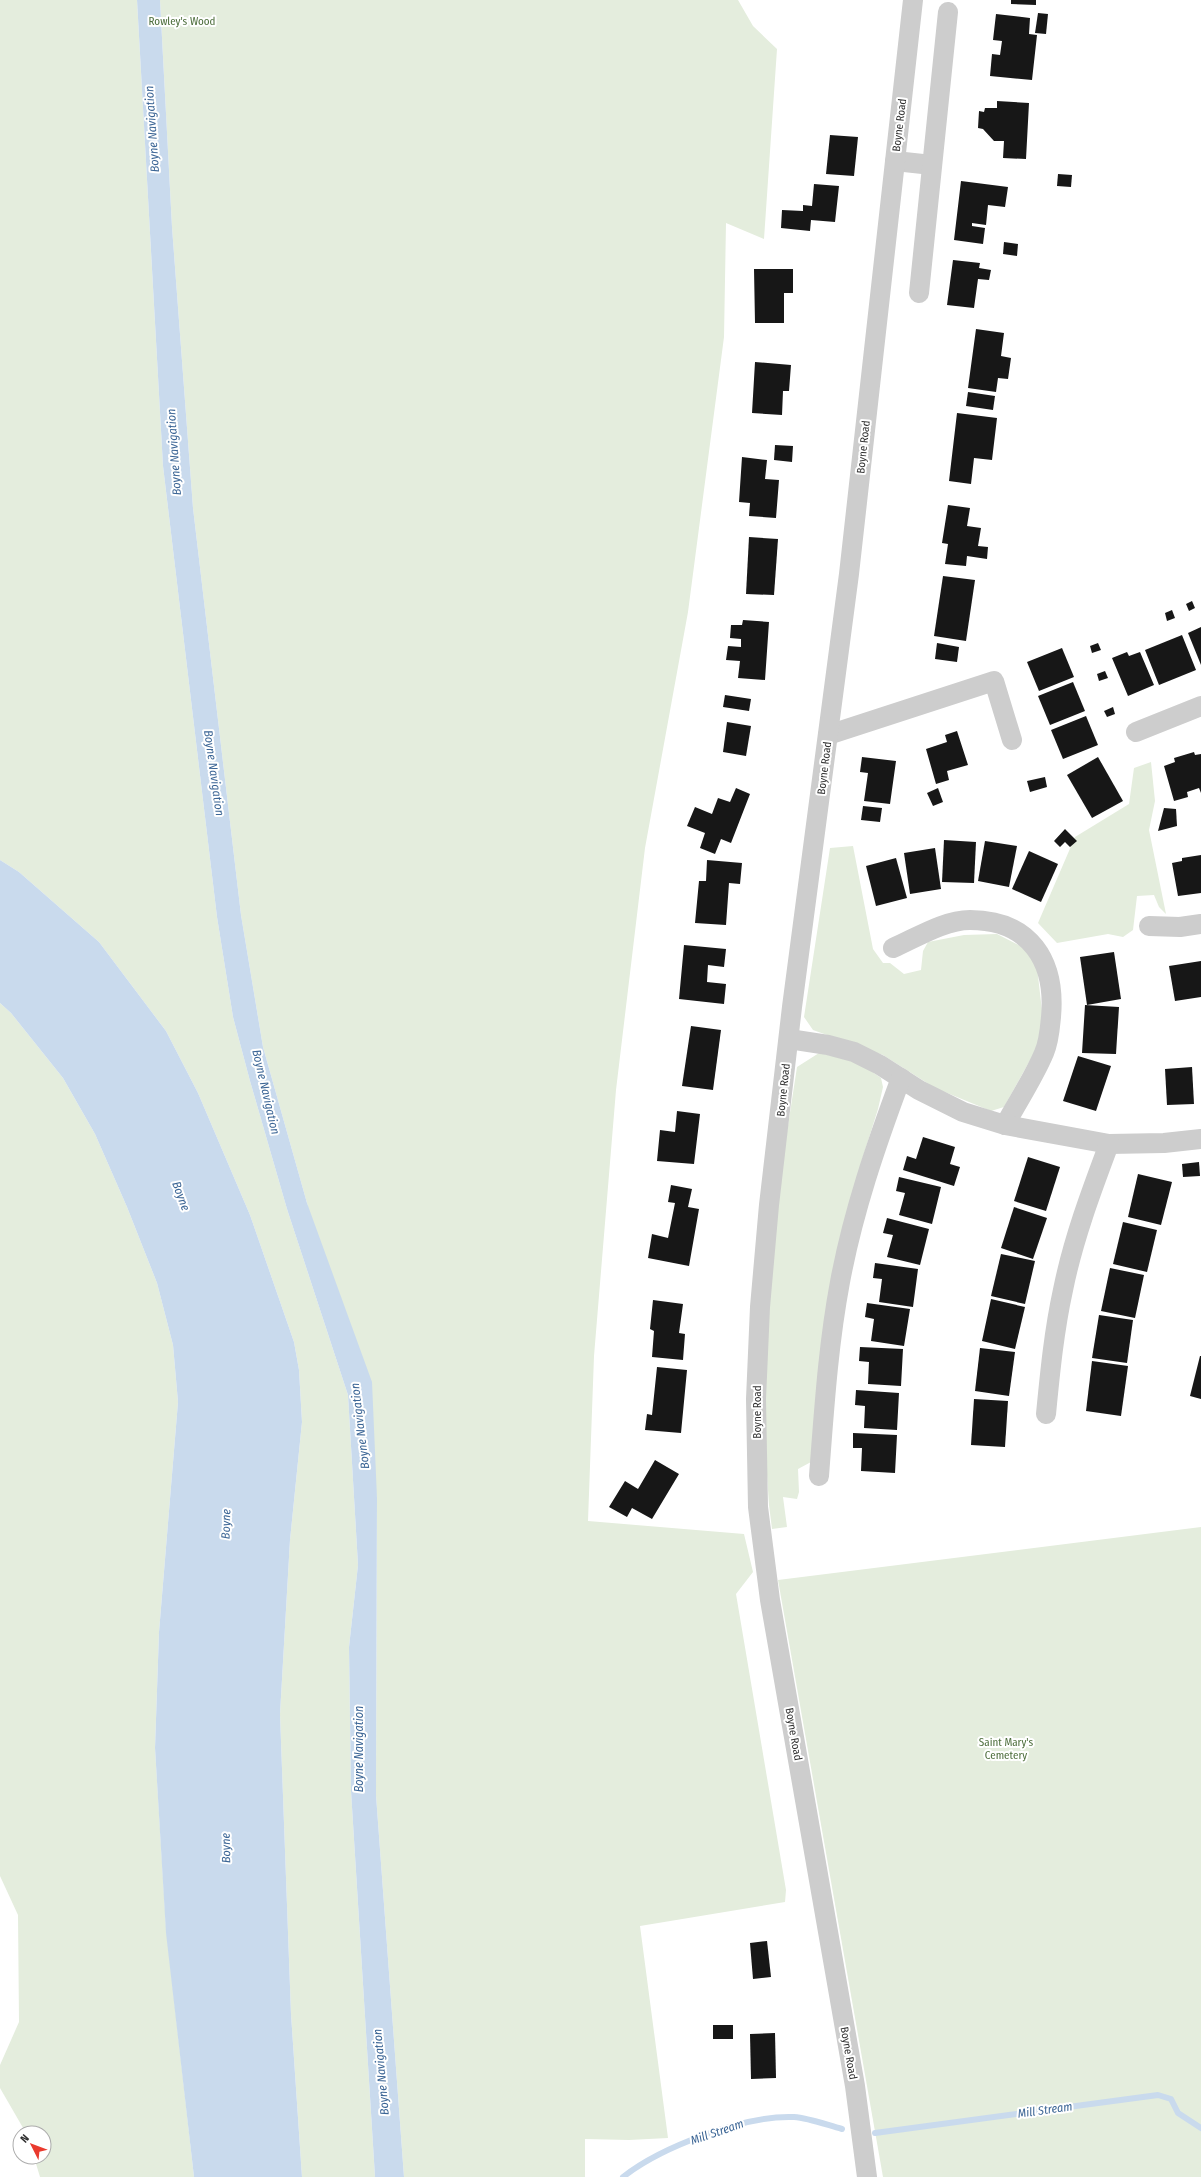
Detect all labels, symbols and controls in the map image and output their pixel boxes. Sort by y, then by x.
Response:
park label: Rowley's Wood [149,15,215,28]
water label: Boyne Navigation [142,85,162,173]
street label: Boyne Road [890,98,909,152]
water label: Boyne Navigation [164,408,184,496]
street label: Boyne Road [854,420,873,474]
water label: Boyne Navigation [201,729,227,817]
street label: Boyne Road [815,741,834,795]
water label: Boyne Navigation [249,1048,283,1136]
street label: Boyne Road [774,1063,793,1117]
water label: Boyne [169,1179,193,1213]
water label: Boyne Navigation [348,1382,372,1470]
street label: Boyne Road [751,1385,764,1439]
water label: Boyne [218,1508,234,1539]
water label: Boyne Navigation [352,1706,366,1792]
street label: Boyne Road [782,1707,805,1761]
park label: Saint Mary's Cemetery [979,1736,1033,1762]
water label: Boyne [219,1833,233,1863]
street label: Boyne Road [837,2026,860,2080]
water label: Boyne Navigation [370,2028,392,2116]
water label: Mill Stream [1017,2099,1073,2121]
water label: Mill Stream [689,2116,745,2148]
north arrow [12,2125,52,2165]
text: N [18,2132,32,2145]

